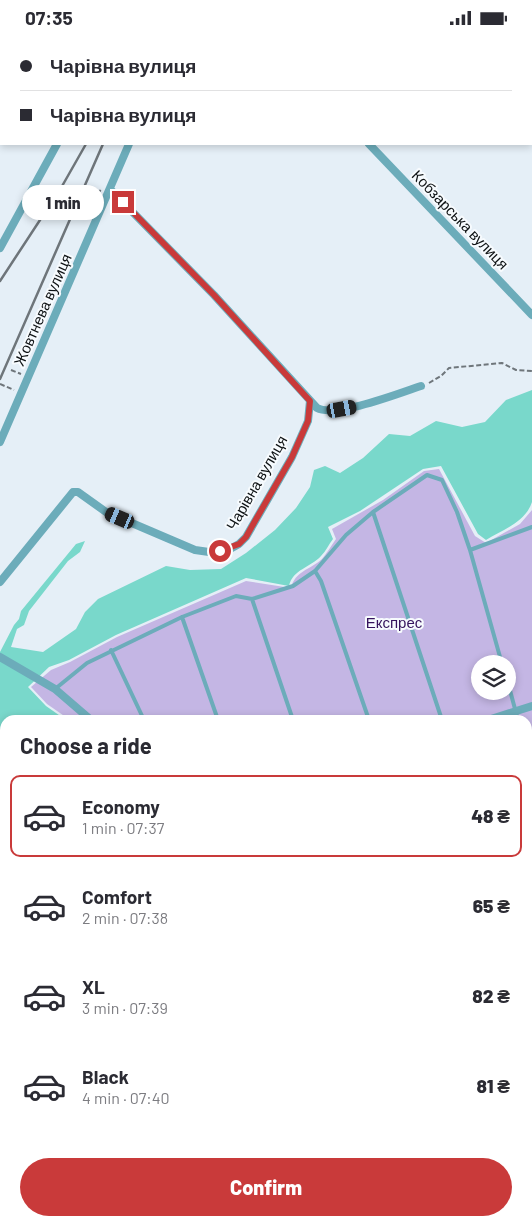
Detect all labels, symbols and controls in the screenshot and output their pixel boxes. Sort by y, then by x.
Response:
text: 07:35 [25,6,73,29]
text: Чарівна вулиця [50,54,196,77]
text: Чарівна вулиця [50,103,196,126]
street label: Кобзарська вулиця [409,166,513,273]
callout: 1 min [23,185,106,219]
route end [112,191,134,213]
text: 1 min [45,193,81,212]
street label: Жовтнева вулиця [9,251,75,369]
car [325,399,358,419]
street label: Чарівна вулиця [222,432,290,533]
car [103,505,136,531]
route start [209,540,231,562]
park label: Експрес [366,613,423,631]
map controls [471,655,516,700]
button: layers [471,655,516,700]
text: Choose a ride [20,732,152,758]
icon: car [22,794,67,839]
text: Economy [82,795,160,818]
text: 48 ₴ [471,804,510,827]
text: 1 min · 07:37 [82,818,164,837]
icon: car [22,884,67,929]
text: Comfort [82,885,152,908]
text: 65 ₴ [473,894,510,917]
text: 2 min · 07:38 [82,908,168,927]
icon: car [22,974,67,1019]
text: XL [82,975,105,998]
text: 82 ₴ [472,984,510,1007]
text: 3 min · 07:39 [82,998,168,1017]
icon: car [22,1064,67,1109]
text: Black [82,1065,129,1088]
text: 81 ₴ [476,1074,510,1097]
text: 4 min · 07:40 [82,1088,170,1107]
button: Confirm [20,1158,512,1216]

